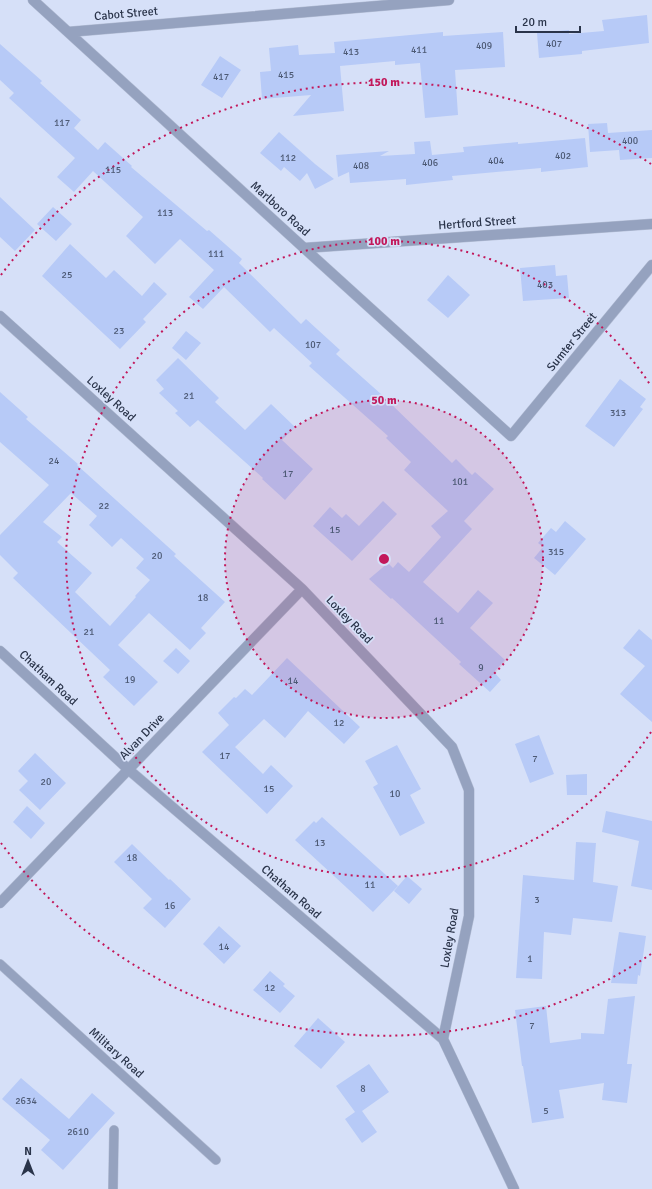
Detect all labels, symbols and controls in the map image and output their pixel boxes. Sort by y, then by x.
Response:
street label: Cabot Street [94,4,158,24]
scale bar [516,8,580,34]
text: 20 m [522,15,547,30]
house number: 407 [546,38,562,50]
house number: 409 [476,40,492,52]
house number: 411 [411,44,427,56]
house number: 413 [343,46,359,58]
house number: 415 [278,69,294,81]
house number: 417 [213,71,229,83]
text: 150 m [368,75,400,90]
house number: 117 [54,117,70,129]
house number: 400 [622,135,638,147]
house number: 402 [555,150,571,162]
house number: 112 [280,152,296,164]
house number: 404 [488,155,505,167]
house number: 406 [422,157,438,169]
house number: 408 [353,160,369,172]
house number: 115 [105,164,121,176]
street label: Marlboro Road [247,178,313,240]
house number: 113 [157,207,173,219]
street label: Hertford Street [438,213,516,233]
text: 100 m [368,234,400,249]
house number: 111 [208,248,224,260]
house number: 25 [62,269,72,281]
house number: 403 [537,279,553,291]
street label: Sumter Street [544,310,600,374]
house number: 23 [114,325,124,337]
house number: 107 [305,339,321,351]
street label: Loxley Road [83,373,139,425]
house number: 21 [184,390,194,402]
text: 50 m [371,393,397,408]
house number: 313 [610,407,626,419]
house number: 24 [49,455,60,467]
house number: 17 [283,468,293,480]
house number: 101 [452,476,468,488]
house number: 22 [99,500,109,512]
house number: 15 [330,524,340,536]
house number: 315 [548,546,564,558]
house number: 20 [152,550,162,562]
centre of rings [377,552,391,566]
house number: 18 [198,592,208,604]
street label: Loxley Road [323,593,375,647]
house number: 11 [434,615,444,627]
house number: 21 [84,626,94,638]
street label: Chatham Road [16,647,80,709]
house number: 9 [478,662,484,674]
house number: 19 [125,674,135,686]
house number: 14 [288,675,299,687]
street label: Alvan Drive [116,711,168,763]
house number: 12 [334,717,344,729]
house number: 17 [220,750,230,762]
house number: 7 [532,753,538,765]
house number: 20 [41,776,51,788]
house number: 15 [264,783,274,795]
house number: 10 [390,788,400,800]
house number: 13 [315,837,325,849]
house number: 18 [127,852,137,864]
street label: Chatham Road [258,862,324,922]
house number: 11 [365,879,375,891]
house number: 3 [534,894,540,906]
house number: 16 [165,900,175,912]
street label: Loxley Road [437,907,463,969]
house number: 14 [219,941,230,953]
house number: 1 [527,953,533,965]
house number: 12 [265,982,275,994]
house number: 7 [529,1020,535,1032]
street label: Military Road [86,1024,146,1082]
house number: 8 [360,1083,366,1095]
house number: 2634 [15,1095,37,1107]
house number: 5 [543,1105,549,1117]
house number: 2610 [67,1126,89,1138]
north arrow [8,1141,48,1181]
text: N [24,1145,32,1158]

